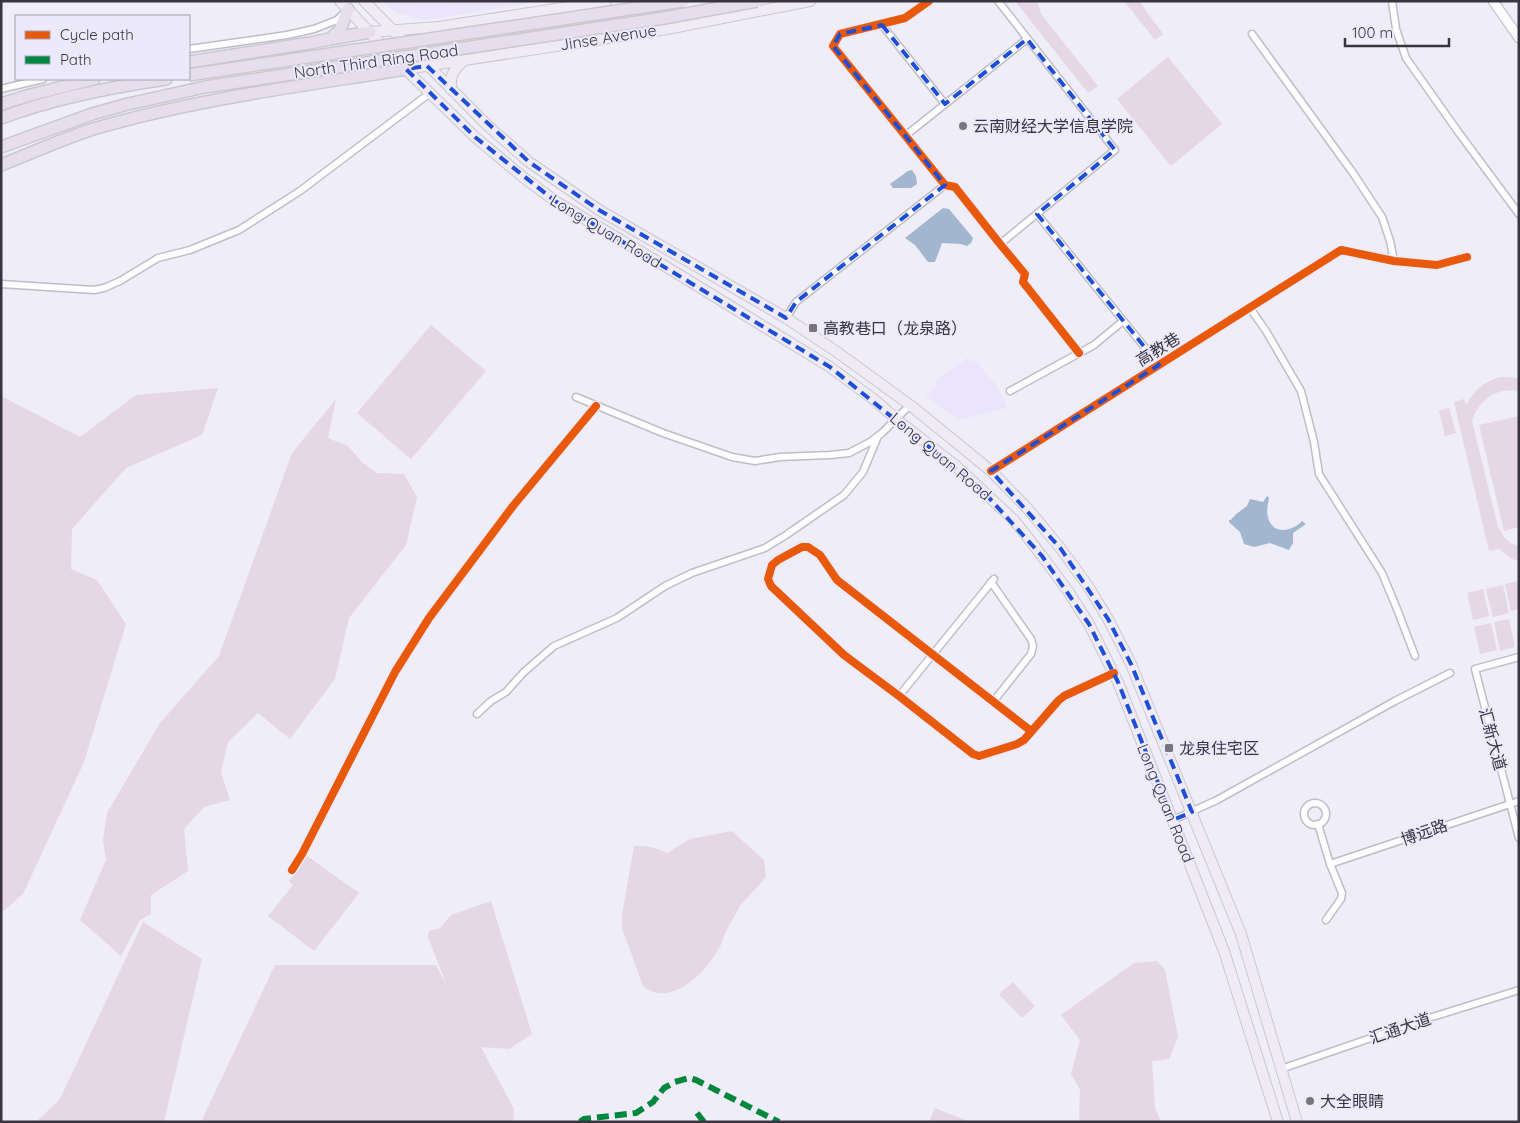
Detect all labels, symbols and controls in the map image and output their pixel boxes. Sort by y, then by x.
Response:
legend [15,15,190,80]
scale bar [1345,15,1449,47]
street label: Jinse Avenue [558,19,658,55]
text: 100 m [1352,23,1393,42]
text: Cycle path [60,25,134,44]
street label: North Third Ring Road [292,40,460,82]
text: Path [60,50,92,69]
place label: 云南财经大学信息学院 [973,116,1133,136]
marker: 云南财经大学信息学院 [957,120,969,132]
street label: Long Quan Road [547,190,665,272]
place label: 高教巷口（龙泉路） [823,318,967,338]
marker: 高教巷口（龙泉路） [807,322,819,334]
street label: 高教巷 [1132,328,1184,370]
street label: Long Quan Road [886,408,996,504]
street label: 汇新大道 [1475,705,1511,773]
place label: 龙泉住宅区 [1179,738,1259,758]
street label: Long Quan Road [1133,741,1199,865]
marker: 龙泉住宅区 [1163,742,1175,754]
street label: 博远路 [1398,815,1450,849]
street label: 汇通大道 [1366,1008,1434,1048]
place label: 大全眼睛 [1320,1091,1384,1111]
marker: 大全眼睛 [1304,1095,1316,1107]

